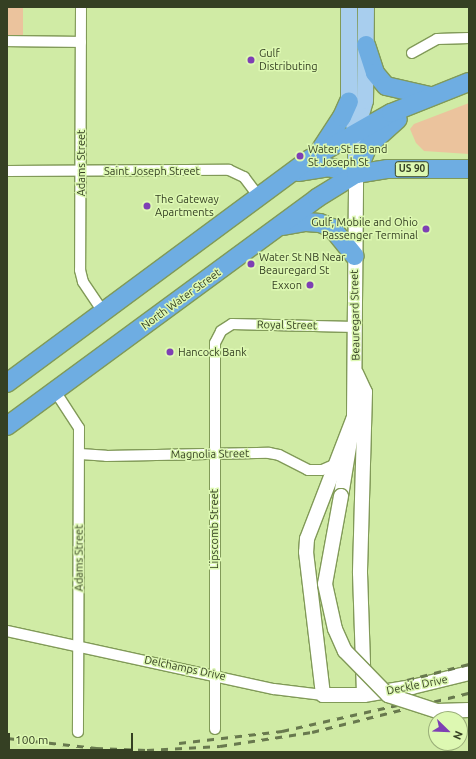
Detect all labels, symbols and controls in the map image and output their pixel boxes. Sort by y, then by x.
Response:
place label: Gulf Distributing [259,47,318,73]
marker: Gulf Distributing [246,55,256,65]
street label: Adams Street [74,130,88,196]
place label: Water St EB and St Joseph St [308,143,387,169]
marker: Water St EB and St Joseph St [295,151,305,161]
road number: US 90 [394,161,430,177]
street label: Saint Joseph Street [104,164,200,178]
place label: The Gateway Apartments [155,193,219,219]
marker: The Gateway Apartments [142,201,152,211]
place label: Gulf, Mobile and Ohio Passenger Terminal [311,216,418,242]
marker: Gulf, Mobile and Ohio Passenger Terminal [421,224,431,234]
place label: Water St NB Near Beauregard St [259,251,345,277]
marker: Water St NB Near Beauregard St [246,259,256,269]
street label: North Water Street [139,266,223,332]
street label: Beauregard Street [348,269,362,361]
place label: Exxon [272,278,302,292]
marker: Exxon [305,280,315,290]
street label: Royal Street [257,318,317,332]
place label: Hancock Bank [178,345,247,359]
marker: Hancock Bank [165,347,175,357]
street label: Magnolia Street [171,447,249,461]
street label: Lipscomb Street [207,489,221,569]
street label: Adams Street [72,525,86,591]
street label: Delchamps Drive [143,653,227,683]
street label: Deckle Drive [385,673,449,697]
north arrow [428,711,468,751]
scale bar [10,725,135,751]
text: N [451,729,465,741]
text: 100 m [15,733,48,746]

